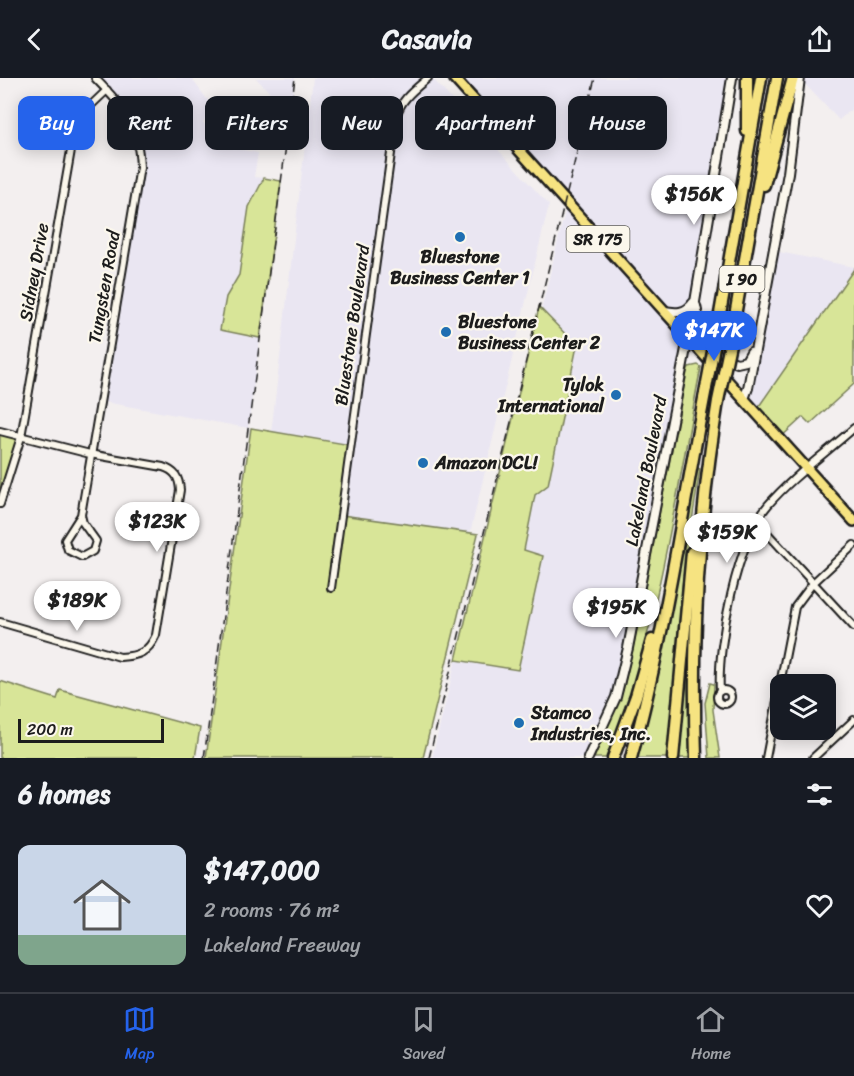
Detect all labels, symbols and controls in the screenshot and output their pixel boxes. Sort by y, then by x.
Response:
text: Casavia [382,15,472,63]
icon: back [18,23,51,56]
icon: share [803,23,836,56]
chip: Buy [18,96,95,150]
chip: Rent [107,96,193,150]
chip: Filters [205,96,309,150]
chip: New [321,96,403,150]
chip: Apartment [415,96,556,150]
chip: House [568,96,667,150]
pin: $156K [652,175,736,226]
text: $156K [665,177,723,212]
street label: Sidney Drive [10,220,58,324]
road number: SR 175 [566,226,630,252]
street label: Tungsten Road [78,227,130,346]
marker: Bluestone Business Center 1 [453,230,467,244]
street label: Bluestone Boulevard [325,241,379,408]
place label: Bluestone Business Center 1 [390,241,530,294]
road number: I 90 [720,266,764,292]
place label: Bluestone Business Center 2 [458,306,601,359]
pin: $147K [672,311,756,362]
text: $147K [685,313,743,348]
marker: Bluestone Business Center 2 [439,325,453,339]
place label: Tylok International [497,369,605,422]
marker: Tylok International [609,388,623,402]
street label: Lakeland Boulevard [616,392,677,549]
place label: Amazon DCL! [434,447,538,479]
marker: Amazon DCL! [416,456,430,470]
pin: $123K [115,502,199,553]
text: $123K [129,504,185,539]
pin: $159K [685,513,769,564]
text: $159K [698,515,756,550]
pin: $189K [35,581,119,632]
text: $189K [48,583,106,618]
pin: $195K [574,588,658,639]
text: $195K [587,590,645,625]
map controls [770,674,836,740]
button: layers [770,674,836,740]
place label: Stamco Industries, Inc. [530,697,651,750]
text: 200 m [27,715,73,744]
scale bar [18,716,164,744]
marker: Stamco Industries, Inc. [512,716,526,730]
text: 6 homes [18,771,110,817]
icon: filters [803,778,836,811]
text: $147,000 [204,847,320,893]
icon: home [66,869,138,941]
icon: heart [803,889,836,922]
text: 2 rooms · 76 m² [204,893,340,928]
text: Lakeland Freeway [204,928,360,963]
tab: Map [123,1003,156,1068]
tab: Saved [402,1003,445,1068]
tab: Home [691,1003,731,1068]

